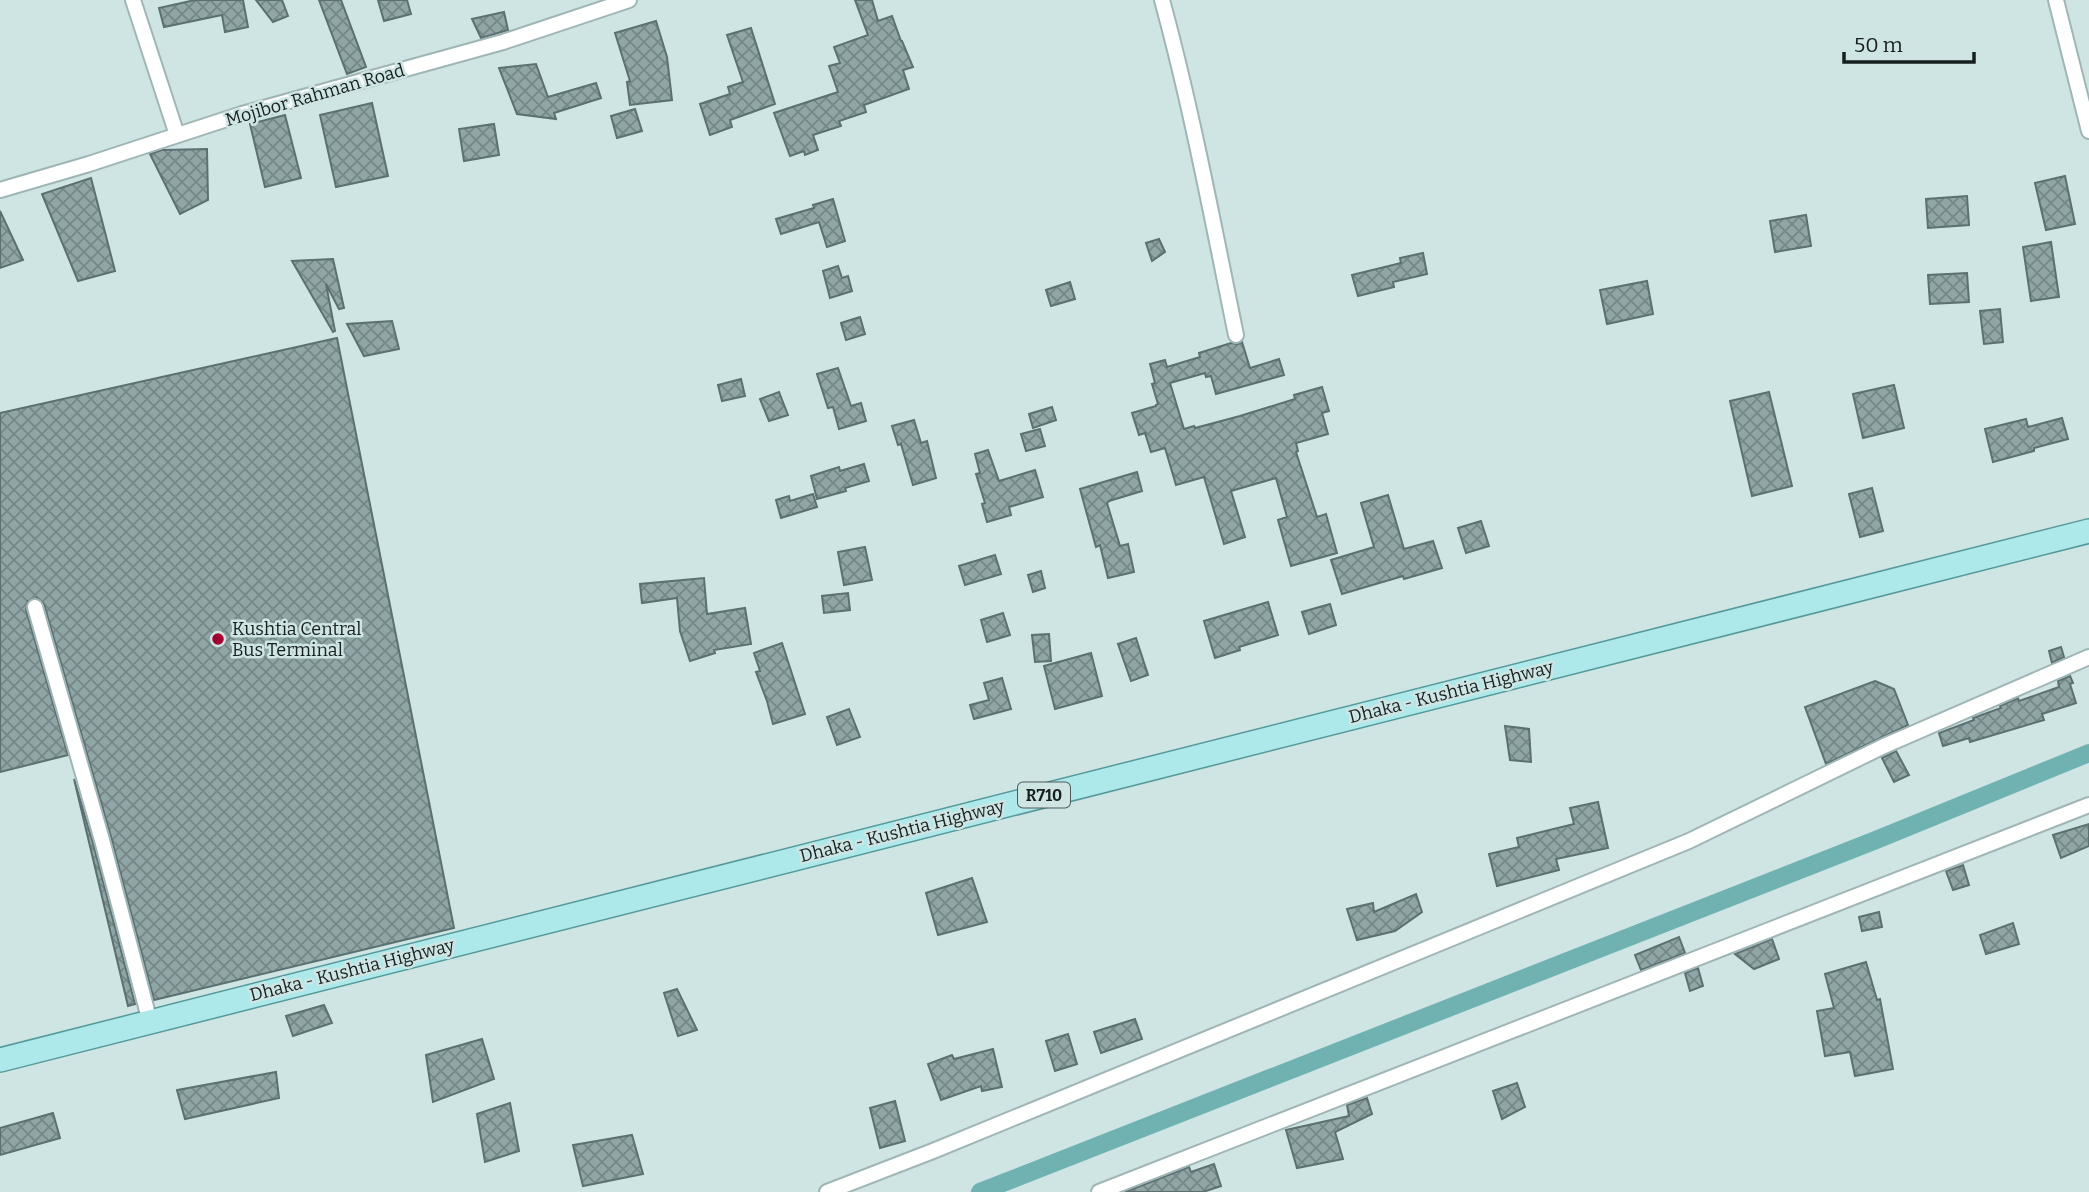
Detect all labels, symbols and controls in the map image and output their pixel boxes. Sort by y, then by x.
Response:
scale bar [1844,21,1974,65]
text: 50 m [1854,32,1903,58]
street label: Mojibor Rahman Road [223,59,408,131]
place label: Kushtia Central Bus Terminal [232,618,362,661]
marker: Kushtia Central Bus Terminal [210,631,226,647]
street label: Dhaka - Kushtia Highway [1346,656,1556,728]
road number: R710 [1018,782,1070,808]
street label: Dhaka - Kushtia Highway [797,795,1007,867]
street label: Dhaka - Kushtia Highway [247,934,457,1006]

